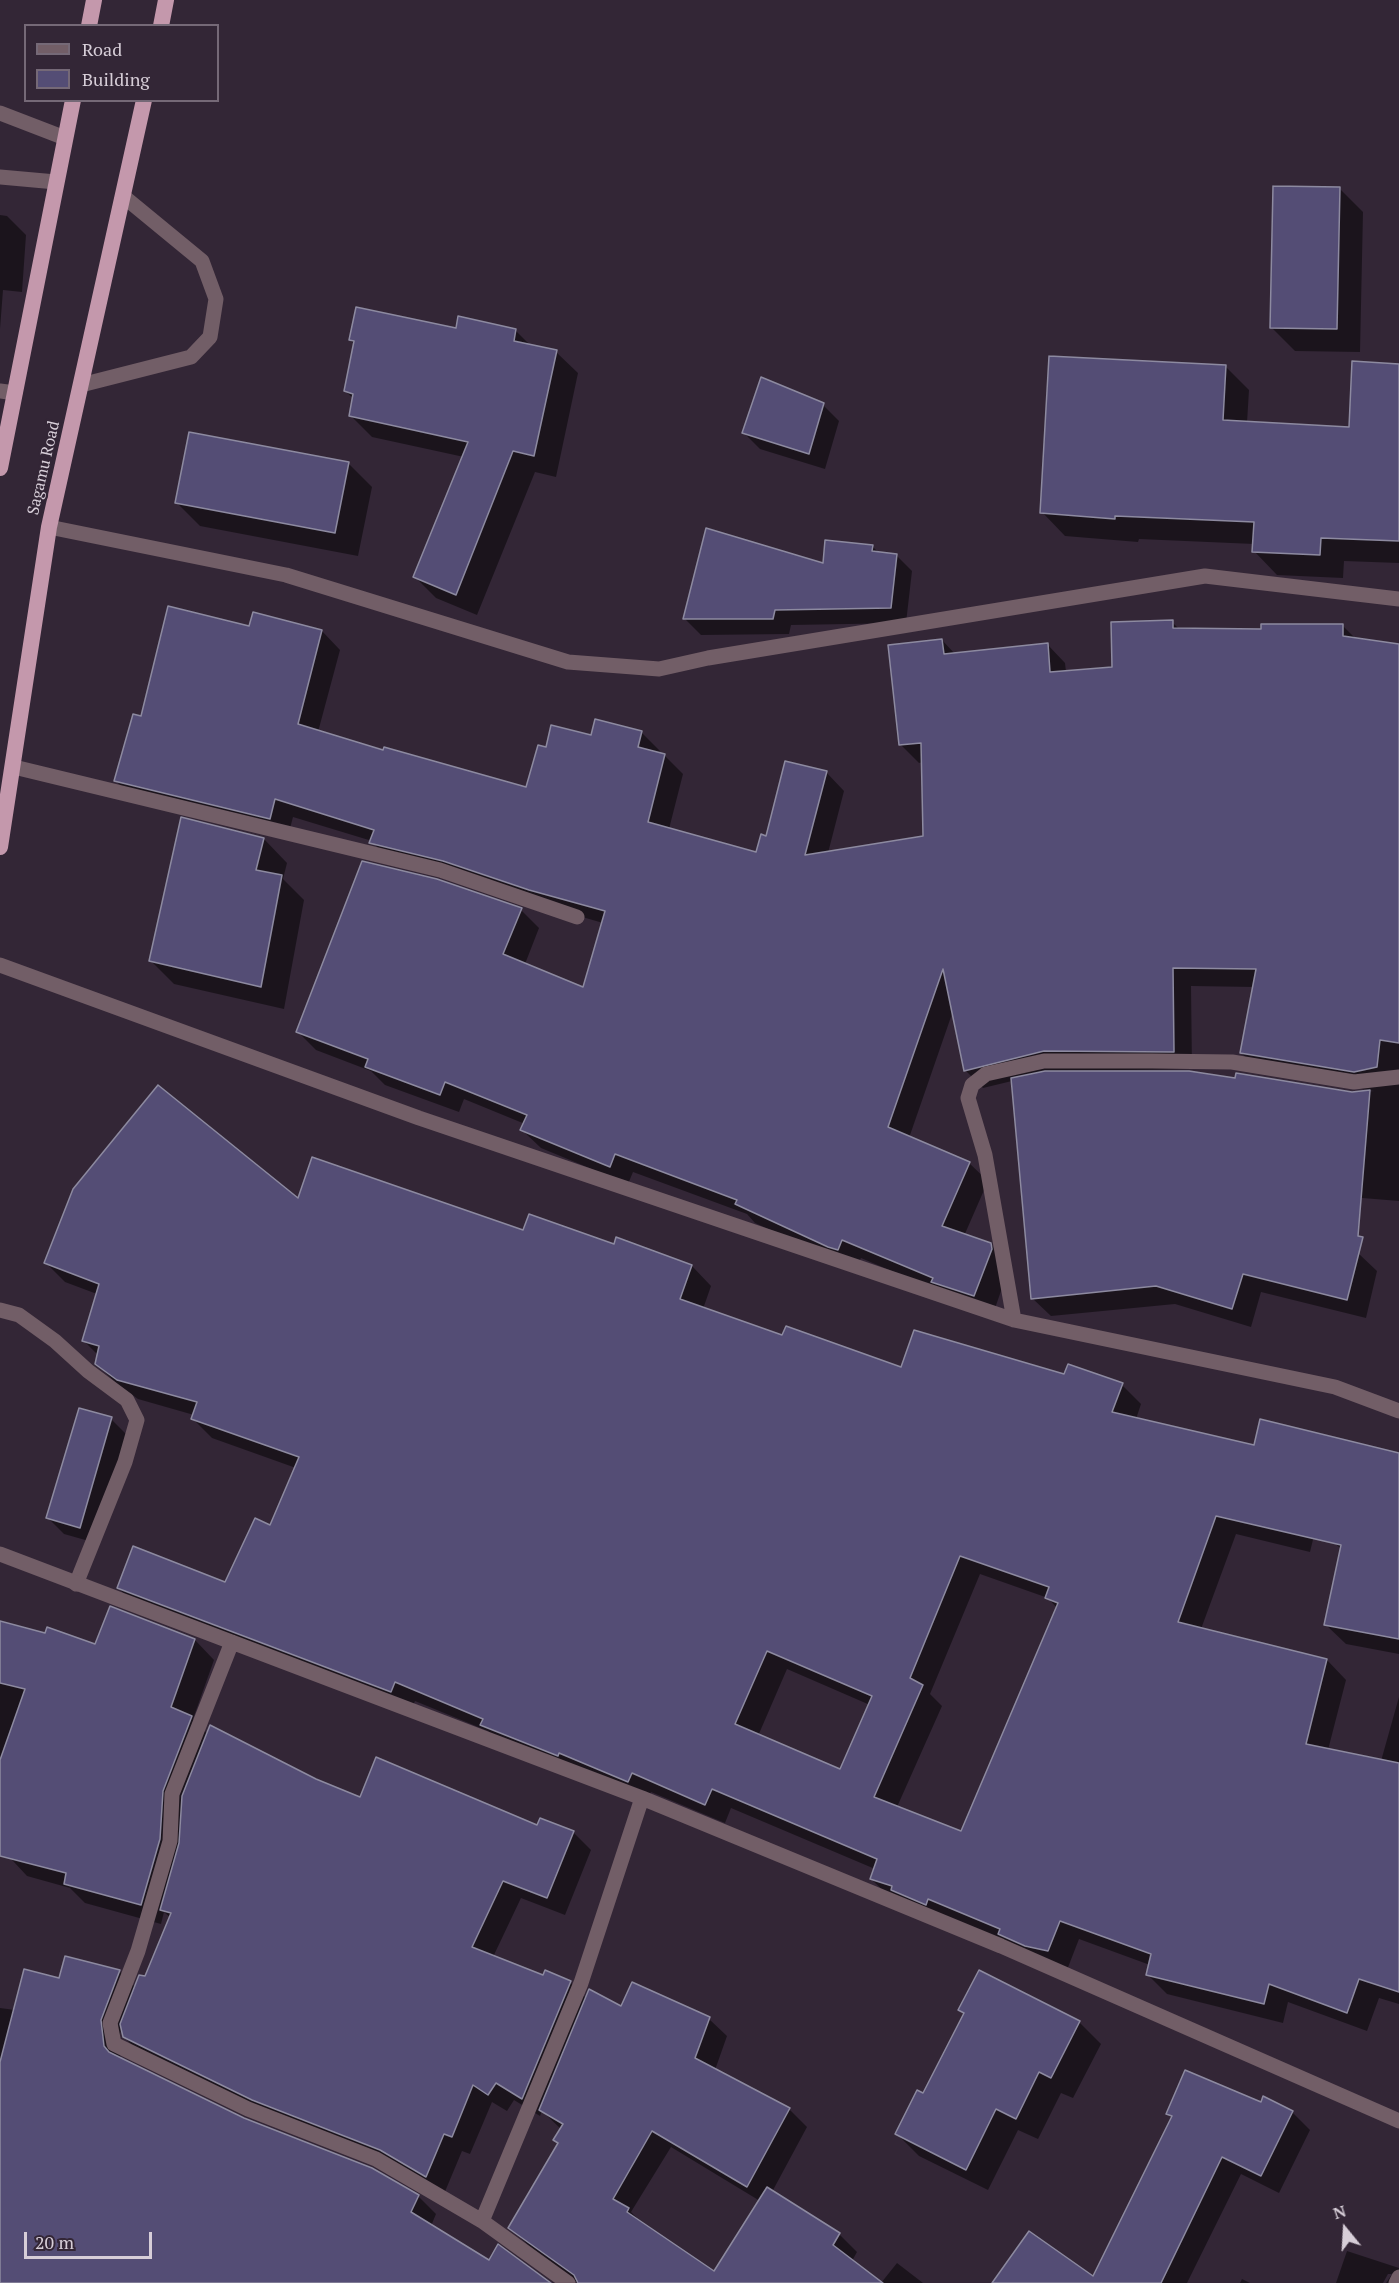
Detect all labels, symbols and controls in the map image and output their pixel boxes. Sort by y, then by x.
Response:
legend [24,24,219,102]
text: Road [82,37,122,61]
text: Building [82,67,150,91]
street label: Sagamu Road [24,419,64,517]
north arrow [1315,2199,1375,2259]
text: N [1330,2200,1349,2224]
scale bar [27,2220,154,2258]
text: 20 m [35,2230,74,2254]

